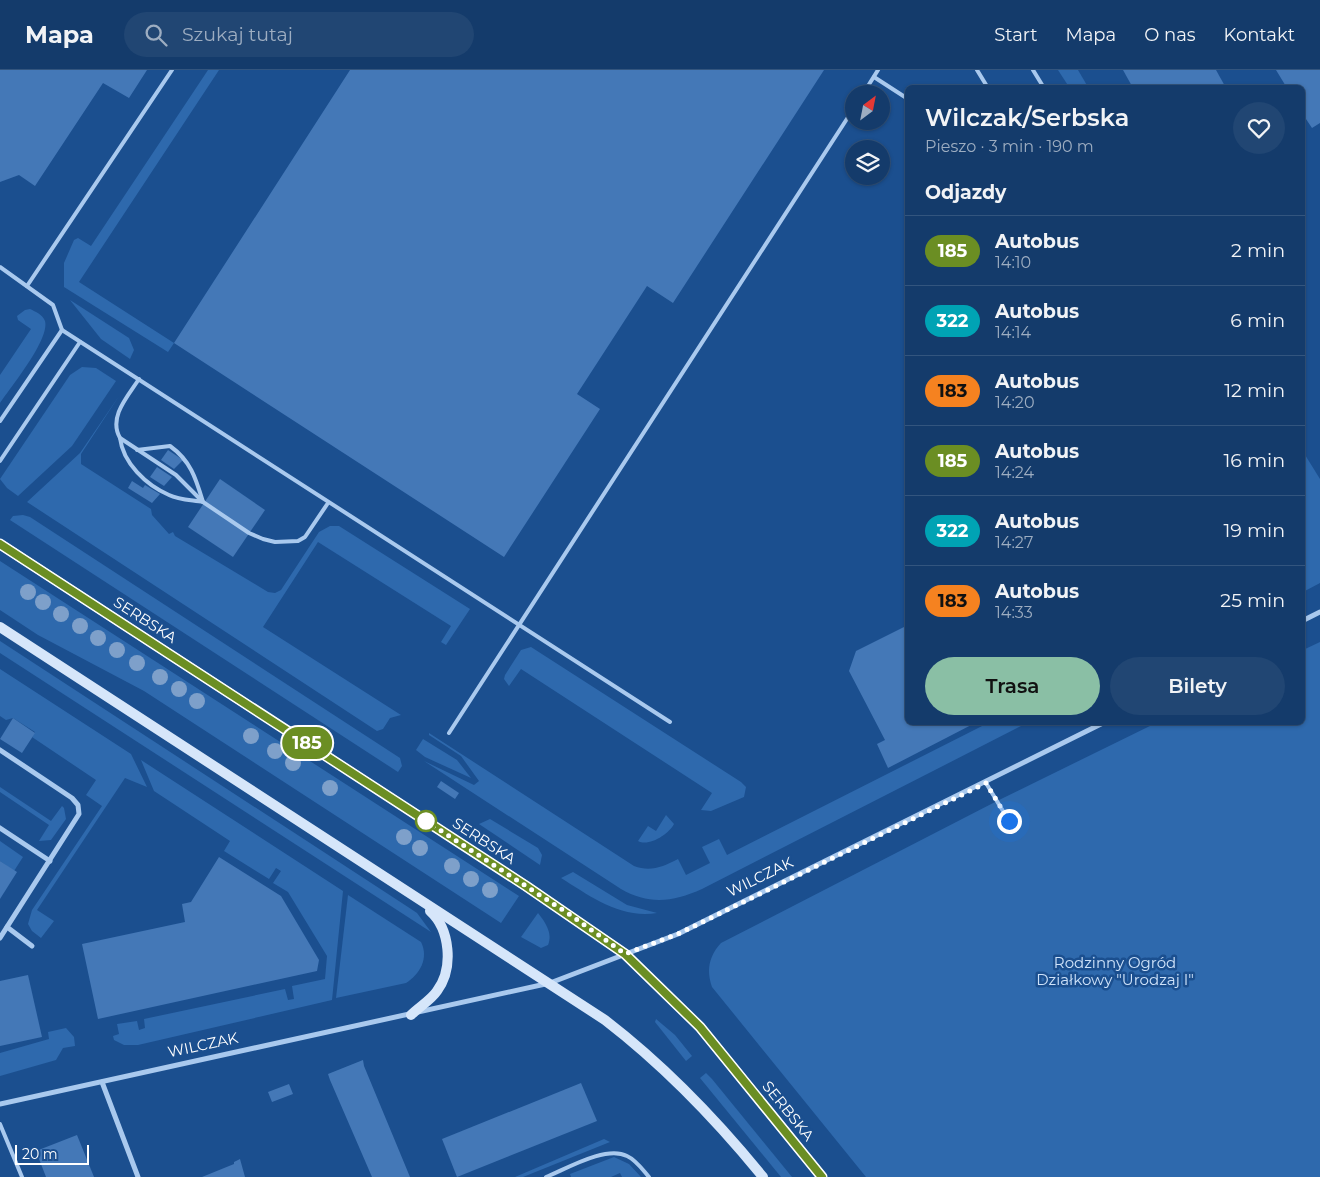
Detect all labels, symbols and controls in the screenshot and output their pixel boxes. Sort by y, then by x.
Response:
search box [124,12,474,57]
text: Mapa [25,20,94,49]
icon: search [142,21,170,49]
text: Szukaj tutaj [182,23,293,46]
text: Start [994,24,1038,46]
text: Mapa [1066,24,1116,46]
text: O nas [1144,24,1196,46]
text: Kontakt [1224,24,1295,46]
north arrow [845,85,890,130]
map controls [845,85,890,185]
button: heart [1233,102,1285,154]
text: Wilczak/Serbska [925,103,1129,132]
text: Pieszo · 3 min · 190 m [925,137,1094,156]
button: layers [845,140,890,185]
text: Odjazdy [925,181,1006,204]
text: Autobus [995,230,1079,253]
text: 2 min [1231,239,1285,262]
text: 185 [938,240,967,262]
text: 14:10 [995,253,1031,272]
text: Autobus [995,300,1079,323]
text: 6 min [1230,309,1285,332]
text: 322 [937,310,968,332]
text: 14:14 [995,323,1031,342]
text: Autobus [995,370,1079,393]
text: 12 min [1224,379,1285,402]
text: 183 [938,380,967,402]
text: 14:20 [995,393,1035,412]
text: Autobus [995,440,1079,463]
text: 16 min [1223,449,1285,472]
text: 185 [938,450,967,472]
text: 14:24 [995,463,1034,482]
text: Autobus [995,510,1079,533]
text: 19 min [1223,519,1285,542]
text: 322 [937,520,968,542]
text: 14:27 [995,533,1033,552]
text: Autobus [995,580,1079,603]
text: 25 min [1220,589,1285,612]
text: 183 [938,590,967,612]
street label: SERBSKA [110,592,181,647]
text: 14:33 [995,603,1033,622]
button: Trasa [925,657,1100,715]
button: Bilety [1110,657,1285,715]
line badge: 185 [278,727,336,759]
text: 185 [292,732,322,754]
your location [997,809,1022,834]
unlabelled marker [415,810,437,832]
street label: SERBSKA [449,813,520,868]
street label: WILCZAK [724,852,796,901]
park label: Rodzinny Ogród Działkowy "Urodzaj I" [1036,953,1194,989]
street label: WILCZAK [166,1028,240,1061]
street label: SERBSKA [758,1077,818,1145]
scale bar [15,1142,89,1165]
text: 20 m [22,1145,58,1163]

